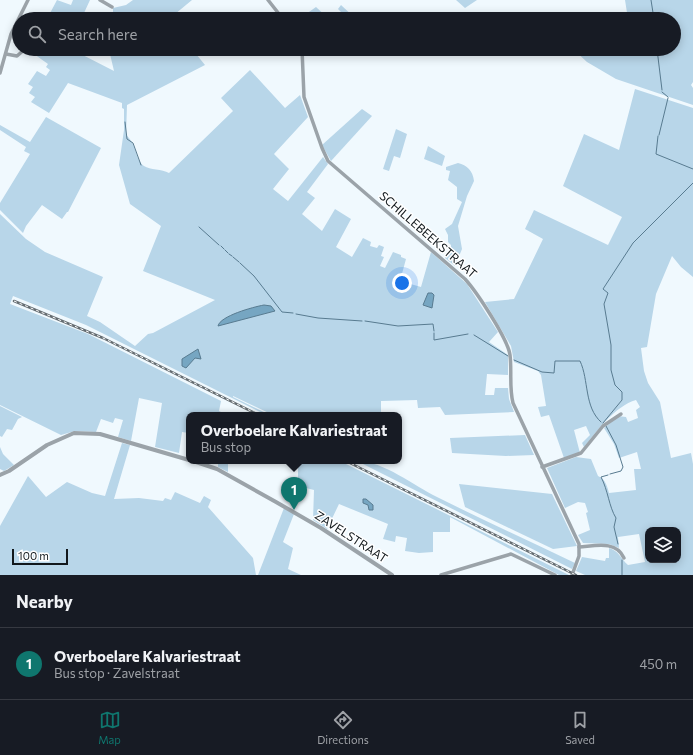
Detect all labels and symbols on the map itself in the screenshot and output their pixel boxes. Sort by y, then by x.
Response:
street label: SCHILLEBEEKSTRAAT [377,188,480,281]
your location [392,273,412,293]
pin: 1 [281,477,307,510]
street label: ZAVELSTRAAT [313,508,391,565]
scale bar [12,547,68,566]

